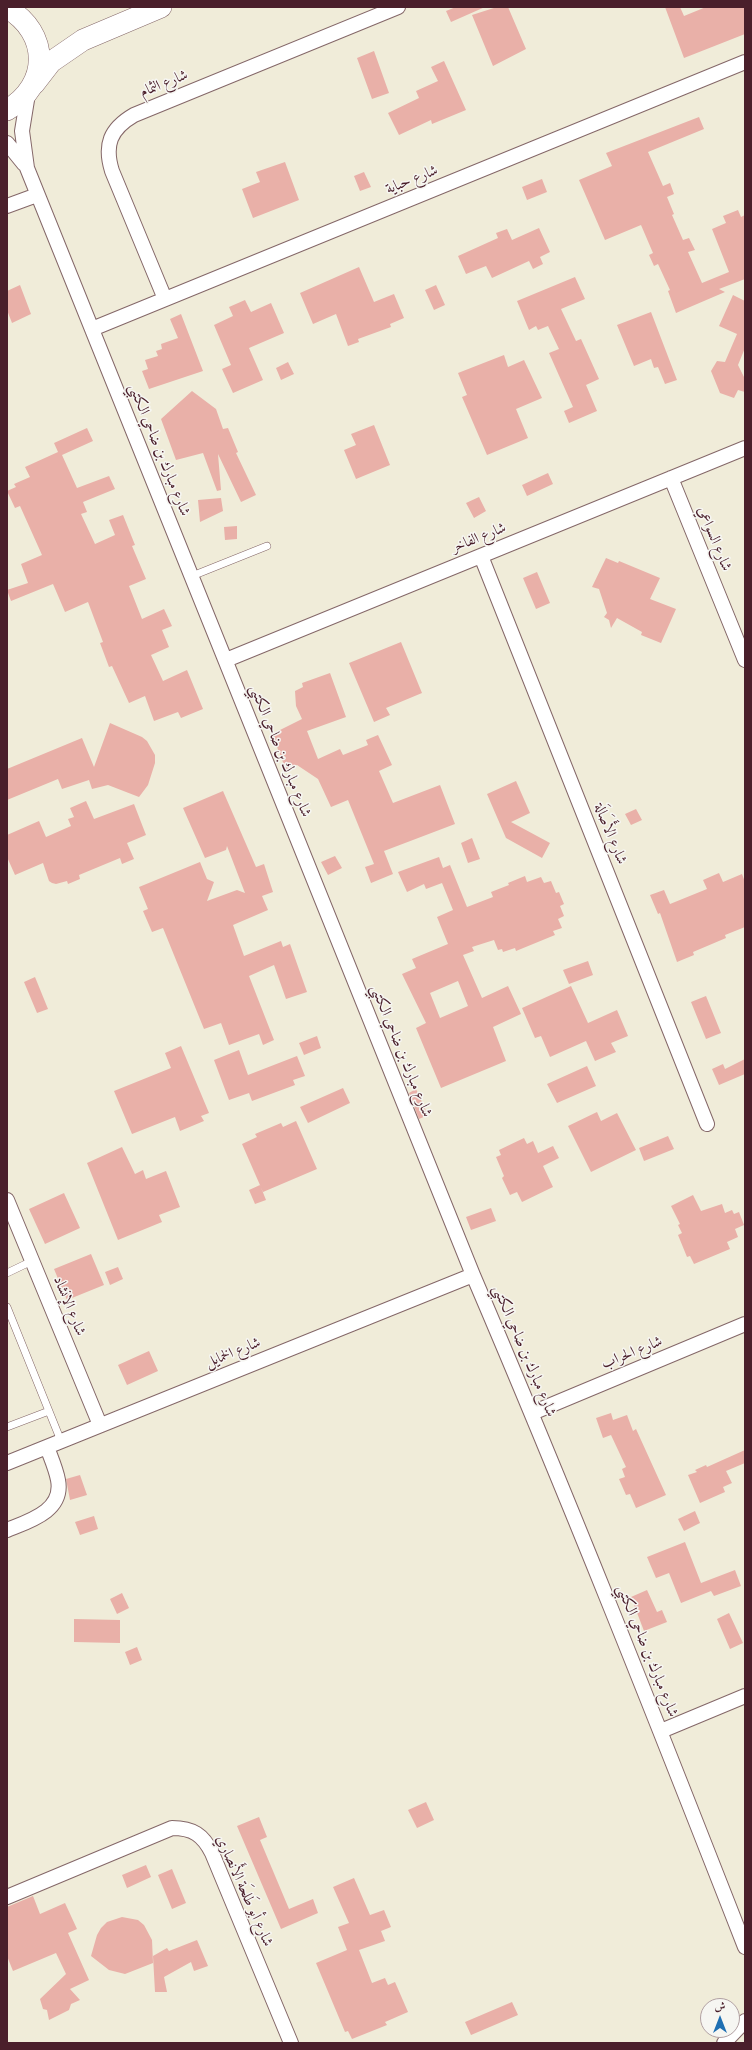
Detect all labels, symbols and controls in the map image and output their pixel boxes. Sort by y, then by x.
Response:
street label: شارع الثمام [137,66,191,102]
street label: شارع حباية [383,161,441,199]
street label: شارع مبارك بن ضاحي الكتبي [124,381,194,519]
street label: شارع السواعي [693,504,735,574]
street label: شارع الفاخر [449,519,509,557]
street label: شارع مبارك بن ضاحي الكتبي [245,682,315,820]
street label: شارع الأَصَالَة [590,801,630,867]
street label: شارع مبارك بن ضاحي الكتبي [366,982,436,1120]
street label: شارع الإنشاد [49,1273,89,1339]
street label: شارع مبارك بن ضاحي الكتبي [488,1282,560,1420]
street label: شارع الحراب [599,1333,665,1373]
street label: شارع الخمايل [203,1334,263,1372]
street label: شارع مبارك بن ضاحي الكتبي [612,1582,682,1720]
street label: شارع أبو طَلحَة الأَنصاري [211,1833,277,1949]
north arrow [700,1998,740,2038]
text: ش [715,2000,725,2013]

